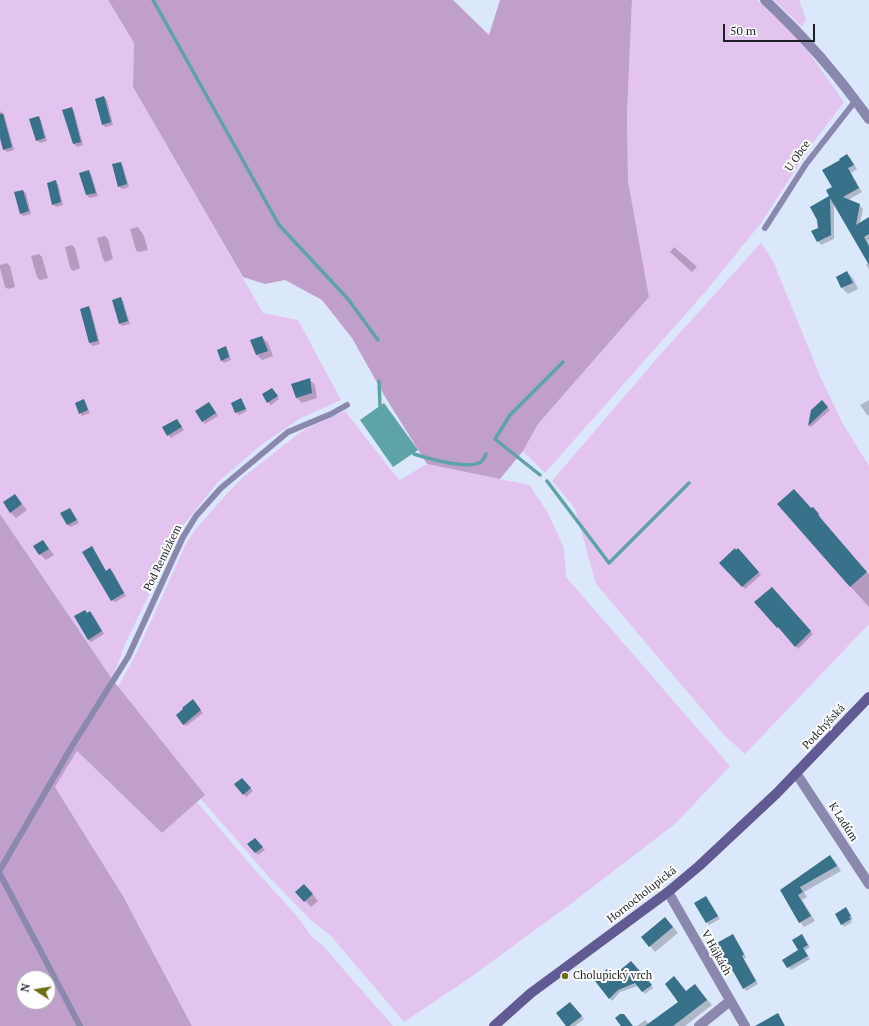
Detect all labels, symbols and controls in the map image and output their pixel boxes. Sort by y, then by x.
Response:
scale bar [725,16,817,42]
text: 50 m [730,23,756,38]
street label: U Obce [783,138,813,174]
street label: Pod Remízkem [141,523,185,593]
street label: Podchýšská [800,702,848,752]
street label: K Ladům [826,800,860,844]
street label: Hornocholupická [605,864,679,926]
street label: V Hájkách [698,928,734,978]
place label: Cholupický vrch [573,969,652,983]
north arrow [16,970,56,1010]
marker: Cholupický vrch [560,971,570,981]
text: N [18,982,33,993]

